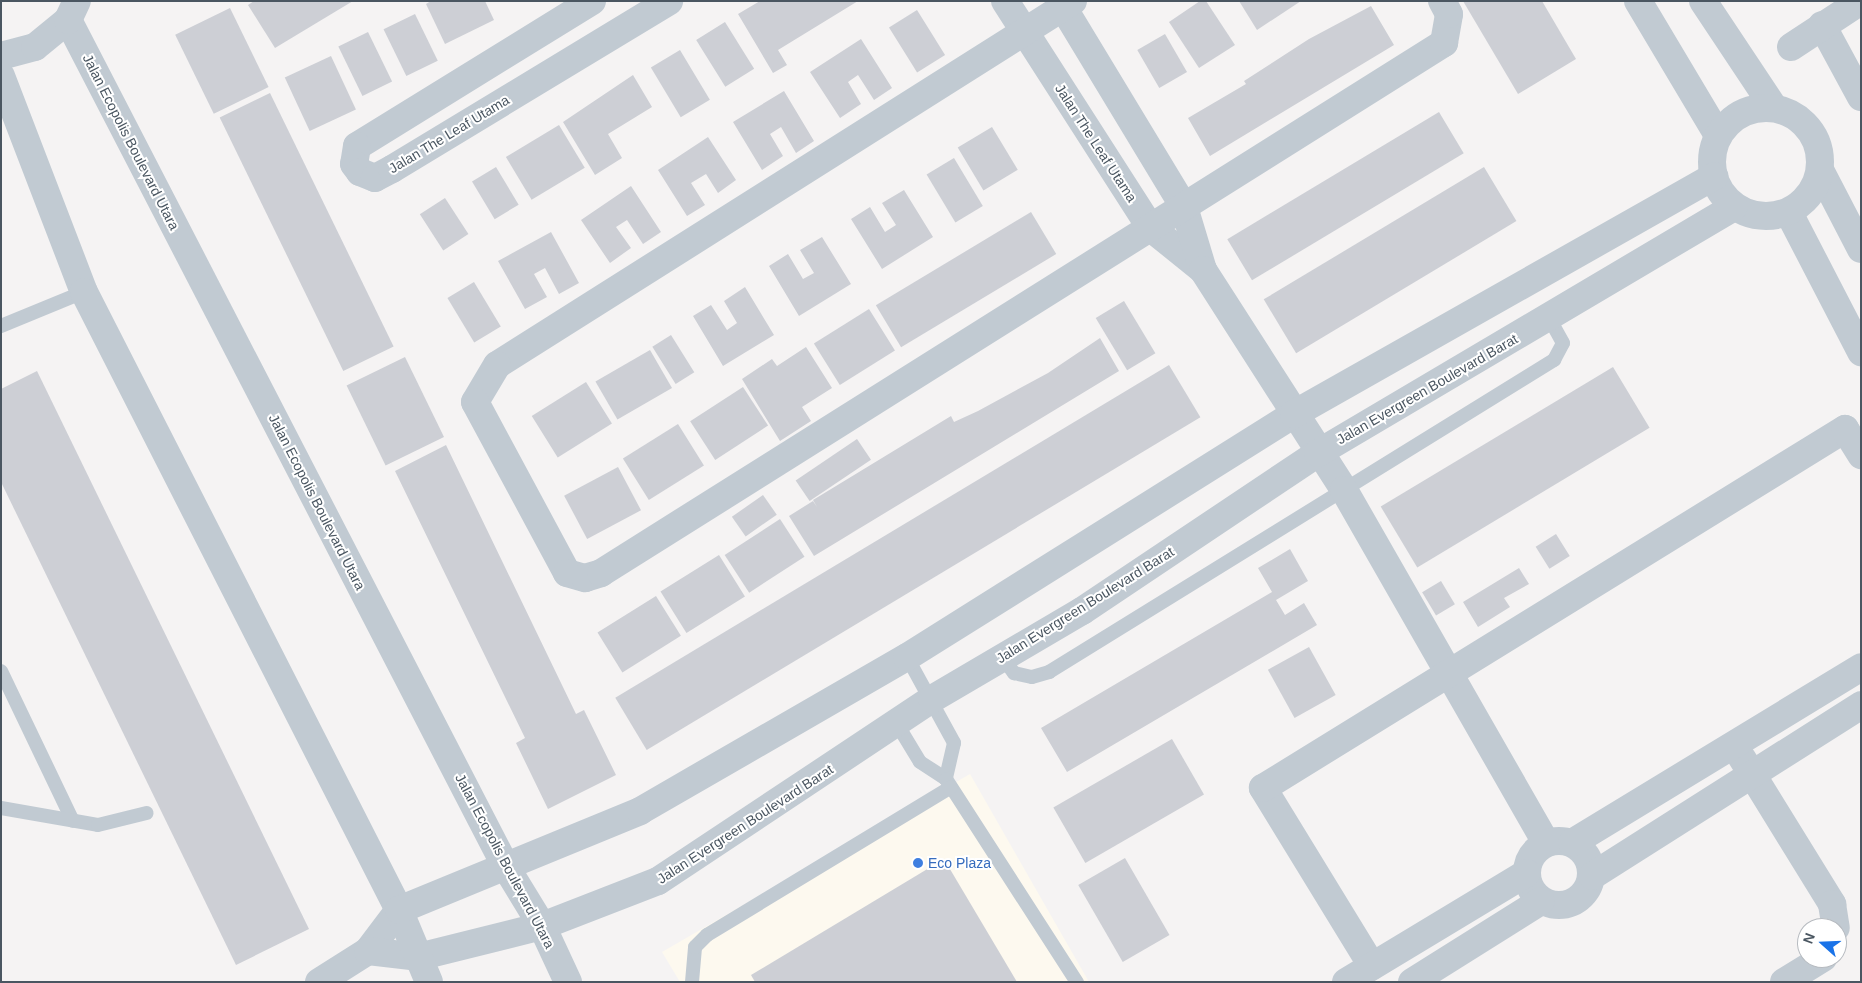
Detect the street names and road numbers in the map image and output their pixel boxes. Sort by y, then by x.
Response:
street label: Jalan Ecopolis Boulevard Utara [79,51,183,233]
street label: Jalan The Leaf Utama [1051,81,1141,205]
street label: Jalan The Leaf Utama [386,91,512,177]
street label: Jalan Evergreen Boulevard Barat [1333,330,1521,448]
street label: Jalan Ecopolis Boulevard Utara [265,411,369,593]
street label: Jalan Evergreen Boulevard Barat [993,543,1177,667]
street label: Jalan Evergreen Boulevard Barat [654,761,836,887]
street label: Jalan Ecopolis Boulevard Utara [452,771,558,951]

